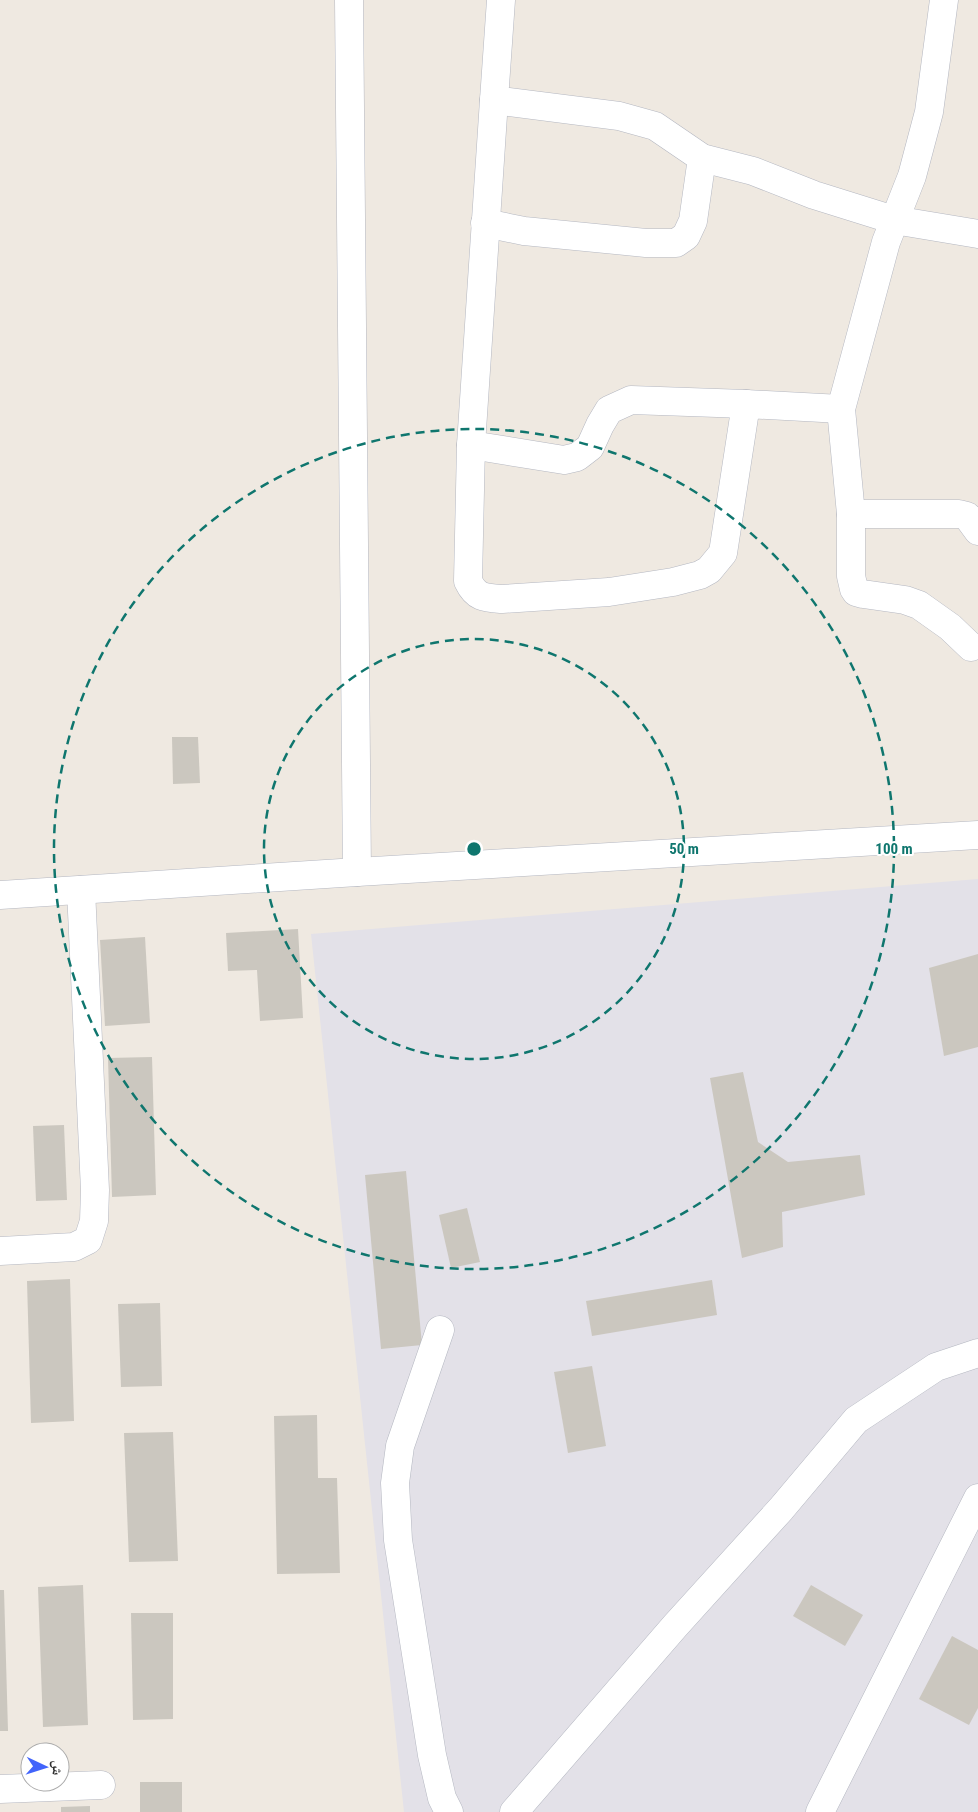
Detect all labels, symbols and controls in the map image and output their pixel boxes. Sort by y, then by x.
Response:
centre of rings [465,840,483,858]
text: 50 m [669,840,699,858]
text: 100 m [875,840,913,858]
north arrow [20,1742,70,1792]
text: ش [48,1760,66,1776]

